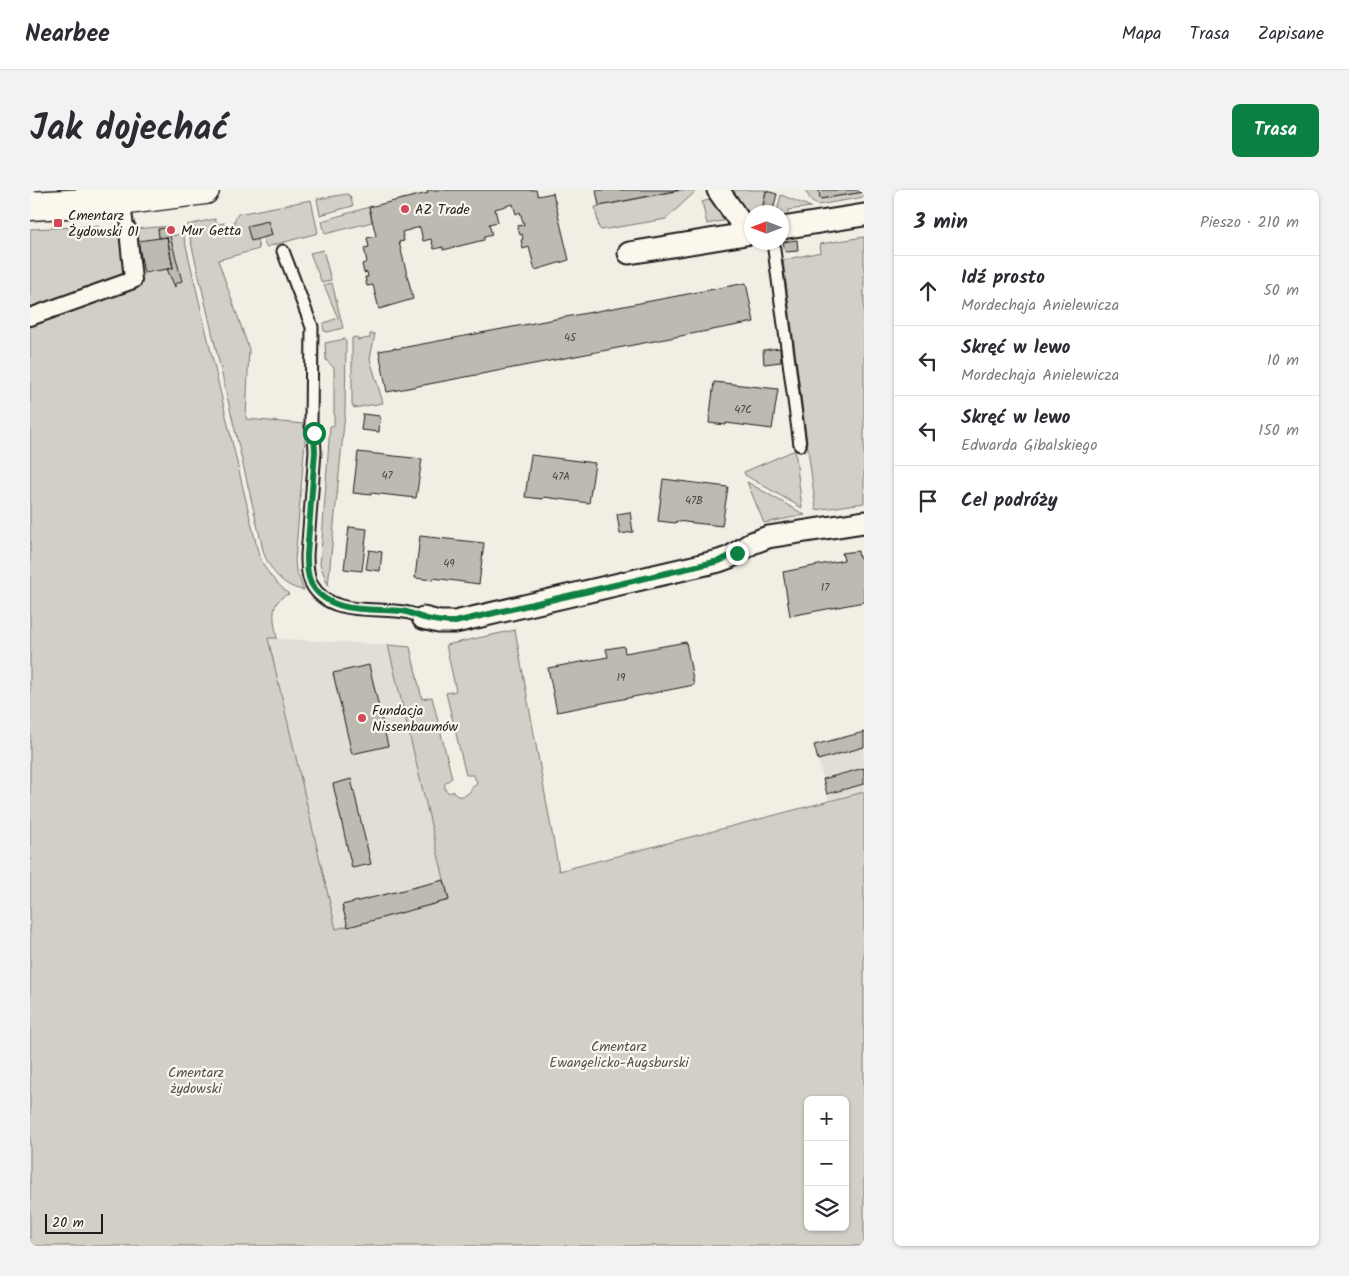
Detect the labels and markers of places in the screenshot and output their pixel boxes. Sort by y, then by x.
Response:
place label: AZ Trade [415,199,470,221]
marker: AZ Trade [399,203,411,215]
place label: Cmentarz Żydowski 01 [68,205,139,243]
marker: Cmentarz Żydowski 01 [52,217,64,229]
place label: Mur Getta [181,220,241,242]
marker: Mur Getta [165,224,177,236]
place label: Fundacja Nissenbaumów [372,700,459,738]
marker: Fundacja Nissenbaumów [356,712,368,724]

